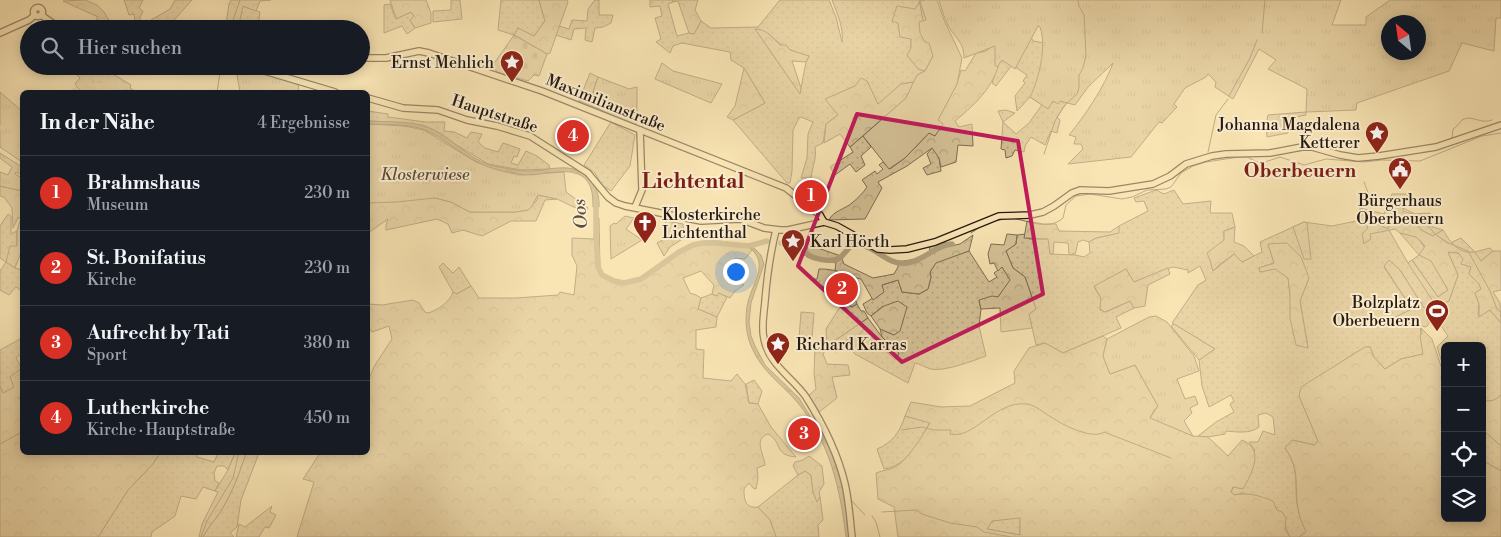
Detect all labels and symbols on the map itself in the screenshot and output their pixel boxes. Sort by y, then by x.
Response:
north arrow [1381,15,1426,60]
place icon: Ernst Mehlich [499,49,525,83]
place label: Ernst Mehlich [391,53,494,73]
street label: Maximilianstraße [543,70,668,136]
street label: Hauptstraße [449,91,540,137]
place label: Johanna Magdalena Ketterer [1217,115,1361,153]
pin: 4 [557,117,589,155]
place icon: Johanna Magdalena Ketterer [1364,120,1390,154]
public building icon: Bürgerhaus Oberbeuern [1387,156,1413,190]
district label: Oberbeuern [1244,159,1357,183]
park label: Klosterwiese [381,165,470,185]
district label: Lichtental [642,169,744,195]
pin: 1 [795,177,827,215]
place label: Bürgerhaus Oberbeuern [1356,191,1444,229]
water label: Oos [568,198,593,230]
place label: Klosterkirche Lichtenthal [662,205,761,243]
church icon: Klosterkirche Lichtenthal [632,210,658,244]
place icon: Karl Hörth [780,228,806,262]
place label: Karl Hörth [810,232,890,252]
your location [723,259,749,285]
pin: 2 [826,270,858,308]
place label: Bolzplatz Oberbeuern [1332,293,1420,331]
sports icon: Bolzplatz Oberbeuern [1424,298,1450,332]
place icon: Richard Karras [765,331,791,365]
place label: Richard Karras [796,335,907,355]
pin: 3 [788,415,820,453]

